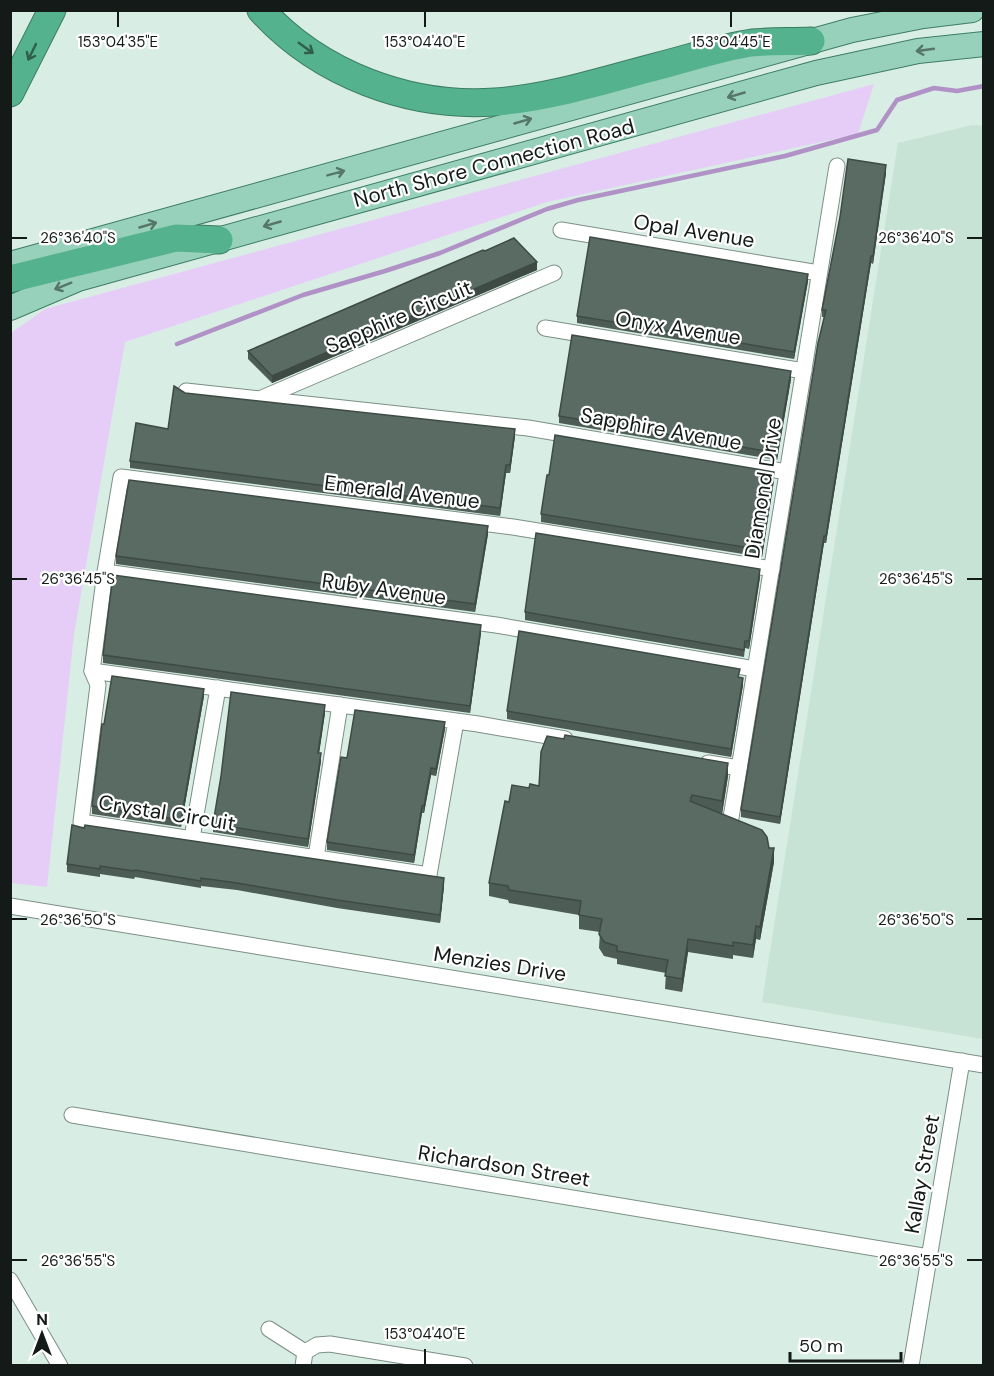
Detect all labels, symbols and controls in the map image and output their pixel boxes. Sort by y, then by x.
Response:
text: 153°04'35"E [78,32,158,52]
text: 153°04'40"E [384,32,466,52]
text: 153°04'45"E [691,32,771,52]
one-way arrow [297,42,313,54]
one-way arrow [25,43,37,61]
one-way arrow [916,44,936,55]
one-way arrow [727,90,746,102]
street label: North Shore Connection Road [350,112,638,214]
one-way arrow [513,114,532,126]
one-way arrow [326,167,345,178]
street label: Opal Avenue [631,208,757,254]
one-way arrow [138,219,157,230]
one-way arrow [263,219,282,231]
text: 26°36'40"S [40,228,116,248]
text: 26°36'40"S [878,228,954,248]
street label: Sapphire Circuit [321,274,477,360]
one-way arrow [54,281,72,292]
street label: Onyx Avenue [613,304,743,352]
street label: Sapphire Avenue [578,401,744,457]
street label: Diamond Drive [738,415,788,561]
street label: Emerald Avenue [323,469,481,515]
street label: Ruby Avenue [320,566,448,612]
text: 26°36'45"S [41,569,115,589]
text: 26°36'45"S [879,569,953,589]
street label: Crystal Circuit [96,788,238,838]
text: 26°36'50"S [40,910,116,930]
text: 26°36'50"S [878,910,954,930]
street label: Menzies Drive [432,940,568,988]
street label: Kallay Street [898,1112,946,1236]
street label: Richardson Street [416,1139,592,1193]
text: 26°36'55"S [41,1251,116,1271]
text: 26°36'55"S [879,1251,954,1271]
north arrow [12,1304,72,1364]
text: N [36,1309,48,1330]
text: 153°04'40"E [384,1324,466,1344]
scale bar [790,1325,901,1363]
text: 50 m [799,1334,843,1358]

